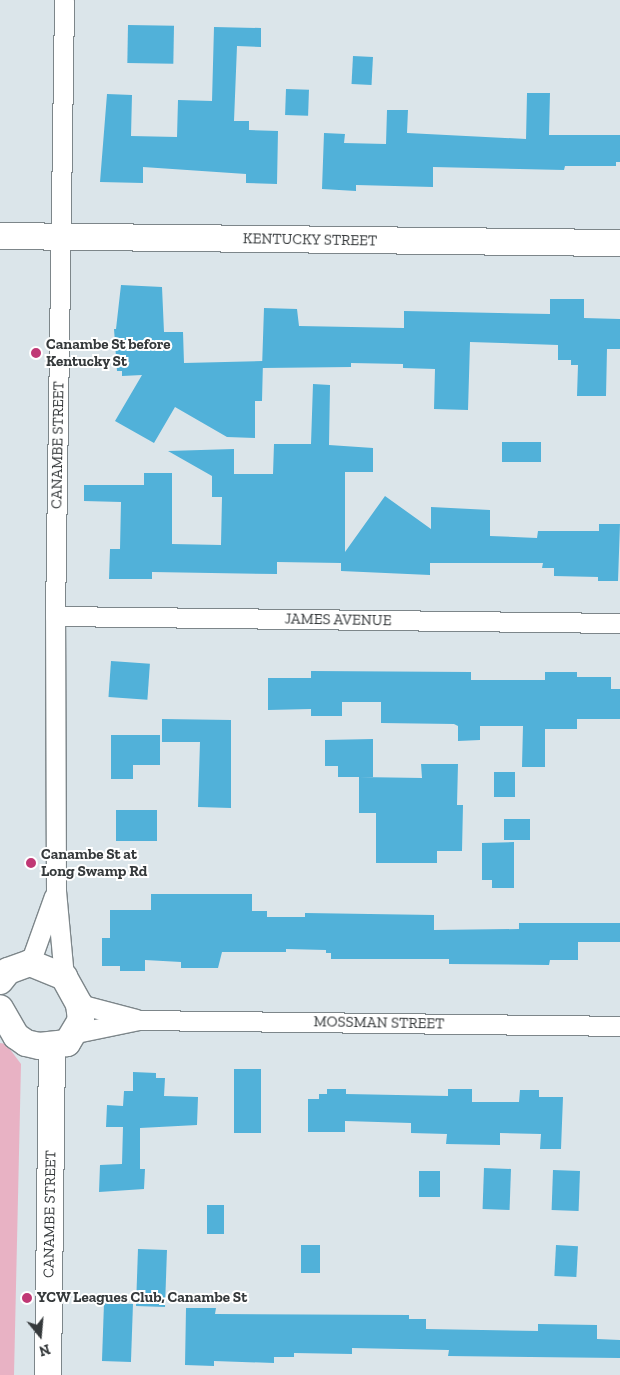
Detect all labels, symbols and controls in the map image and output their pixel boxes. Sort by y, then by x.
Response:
street label: KENTUCKY STREET [242,230,378,250]
place label: Canambe St before Kentucky St [46,335,171,370]
marker: Canambe St before Kentucky St [30,347,42,359]
street label: CANAMBE STREET [48,381,68,509]
street label: JAMES AVENUE [284,610,392,630]
place label: Canambe St at Long Swamp Rd [41,845,147,880]
marker: Canambe St at Long Swamp Rd [25,857,37,869]
street label: MOSSMAN STREET [313,1013,445,1033]
street label: CANAMBE STREET [40,1150,60,1278]
place label: YCW Leagues Club, Canambe St [37,1289,248,1307]
marker: YCW Leagues Club, Canambe St [21,1292,33,1304]
north arrow [15,1310,65,1360]
text: N [37,1340,52,1360]

